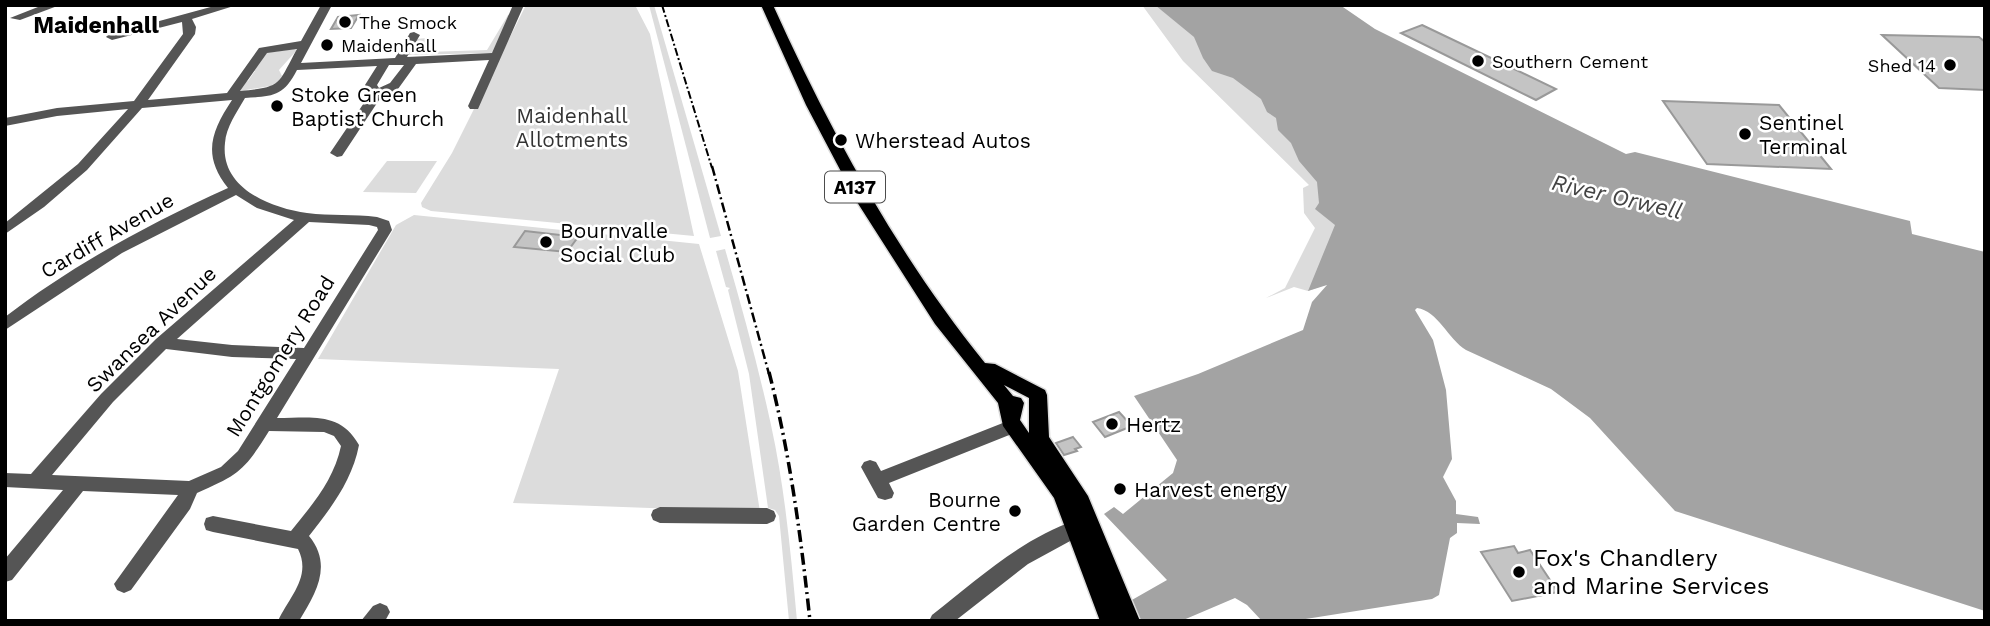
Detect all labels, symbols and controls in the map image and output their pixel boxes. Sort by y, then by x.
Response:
district label: Maidenhall [33,12,159,39]
place label: The Smock [359,12,457,33]
marker: The Smock [337,14,353,30]
place label: Maidenhall [341,35,437,56]
marker: Maidenhall [319,37,335,53]
place label: Southern Cement [1492,51,1648,72]
marker: Southern Cement [1470,53,1486,69]
place label: Shed 14 [1868,55,1936,76]
marker: Shed 14 [1942,57,1958,73]
place label: Stoke Green Baptist Church [291,82,444,131]
marker: Stoke Green Baptist Church [269,98,285,114]
park label: Maidenhall Allotments [516,103,628,152]
place label: Sentinel Terminal [1759,110,1848,159]
marker: Sentinel Terminal [1737,126,1753,142]
place label: Wherstead Autos [855,128,1031,153]
marker: Wherstead Autos [833,132,849,148]
water label: River Orwell [1549,169,1685,225]
road number: A137 [825,172,885,202]
street label: Cardiff Avenue [36,187,178,283]
place label: Bournvalle Social Club [560,218,675,267]
marker: Bournvalle Social Club [538,234,554,250]
street label: Swansea Avenue [81,261,221,397]
street label: Montgomery Road [220,271,340,441]
place label: Hertz [1126,412,1181,437]
marker: Hertz [1104,416,1120,432]
place label: Harvest energy [1134,477,1287,502]
marker: Harvest energy [1112,481,1128,497]
place label: Bourne Garden Centre [852,487,1001,536]
marker: Bourne Garden Centre [1007,503,1023,519]
place label: Fox's Chandlery and Marine Services [1533,544,1770,600]
marker: Fox's Chandlery and Marine Services [1511,564,1527,580]

